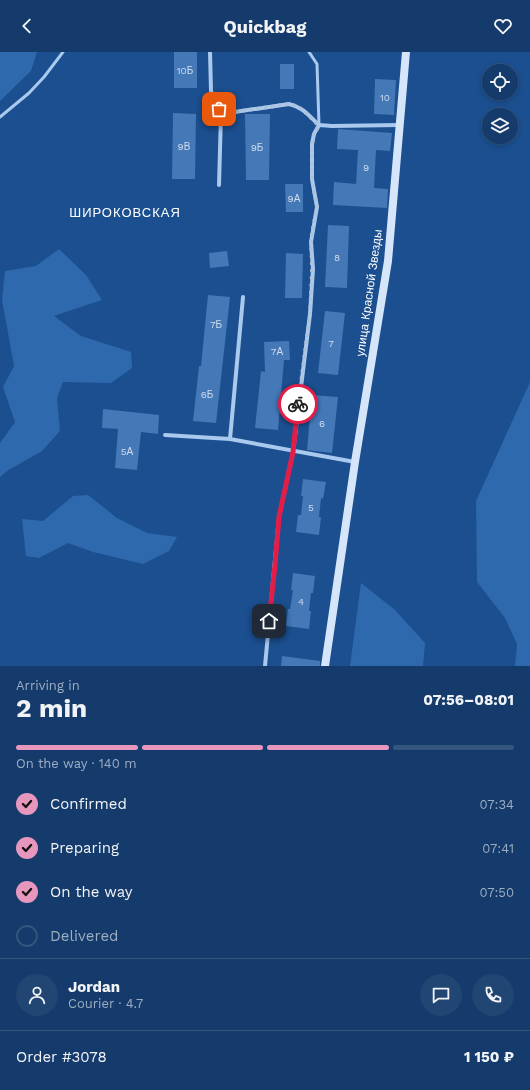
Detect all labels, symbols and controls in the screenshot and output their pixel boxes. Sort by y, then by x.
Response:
icon: back [16,15,38,37]
icon: heart [492,15,514,37]
text: Quickbag [224,16,306,37]
map controls [482,64,518,144]
button: locate [482,64,518,100]
house number: 10Б [177,65,194,76]
pin [202,92,236,126]
house number: 10 [380,92,390,103]
icon: bag [208,98,230,120]
button: layers [482,108,518,144]
house number: 9В [178,141,191,152]
house number: 9Б [251,142,264,153]
house number: 9 [363,162,369,173]
house number: 9А [288,193,301,204]
district label: ШИРОКОВСКАЯ [69,205,181,220]
street label: улица Красной Звезды [353,229,385,357]
house number: 8 [334,252,340,263]
house number: 7Б [210,319,223,330]
house number: 7 [328,338,334,349]
house number: 7А [271,346,283,357]
courier [278,384,318,424]
house number: 6Б [201,389,214,400]
icon: bike [287,393,309,415]
house number: 6 [319,418,325,429]
house number: 5А [121,446,134,457]
house number: 5 [308,502,314,513]
house number: 4 [298,596,304,607]
pin [252,604,286,638]
icon: home [258,610,280,632]
text: Arriving in [16,678,80,693]
text: 07:56–08:01 [423,691,514,709]
text: 2 min [16,693,87,723]
text: On the way · 140 m [16,756,137,771]
icon: check [16,793,38,815]
text: Confirmed [50,795,127,813]
text: 07:34 [480,797,514,812]
icon: check [16,837,38,859]
text: Preparing [50,839,119,857]
text: 07:41 [482,841,514,856]
icon: check [16,881,38,903]
text: On the way [50,883,132,901]
text: 07:50 [479,885,514,900]
text: Delivered [50,927,118,945]
button: person [16,974,58,1016]
button: chat [420,974,462,1016]
button: phone [472,974,514,1016]
text: Jordan [68,978,120,996]
text: Courier · 4.7 [68,996,143,1011]
text: Order #3078 [16,1048,107,1066]
text: 1 150 ₽ [464,1048,514,1066]

